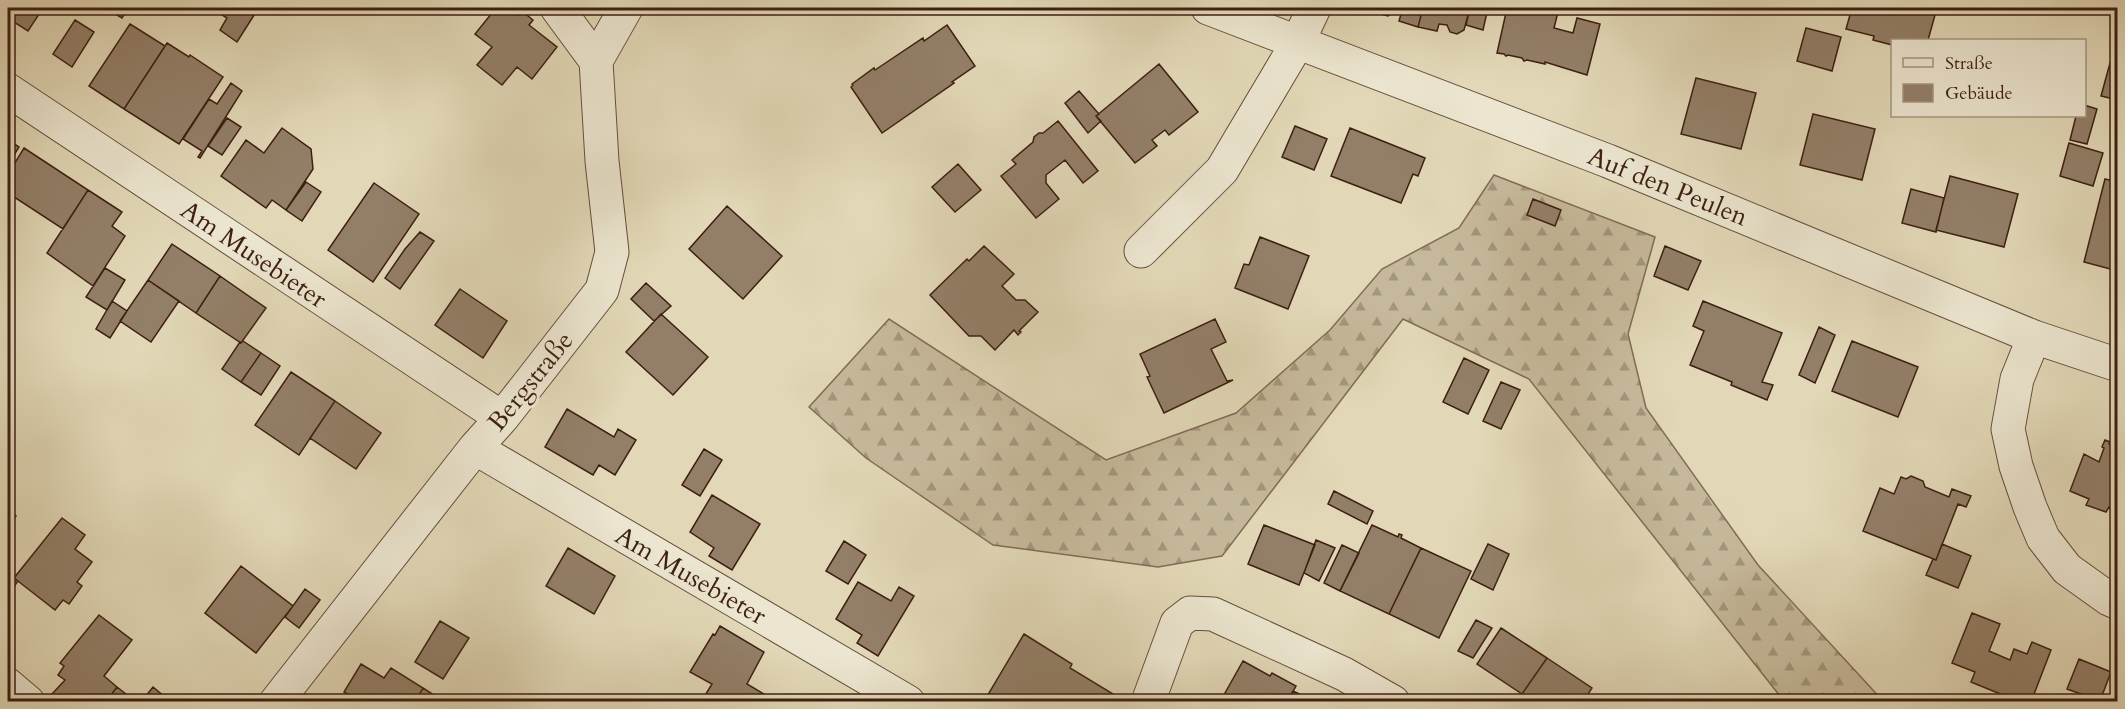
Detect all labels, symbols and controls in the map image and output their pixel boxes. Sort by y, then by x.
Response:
legend [1891,39,2086,117]
text: Straße [1945,51,1993,76]
text: Gebäude [1945,81,2013,106]
street label: Auf den Peulen [1583,138,1753,235]
street label: Am Musebieter [174,193,334,317]
street label: Bergstraße [480,324,581,438]
street label: Am Musebieter [609,518,773,633]

